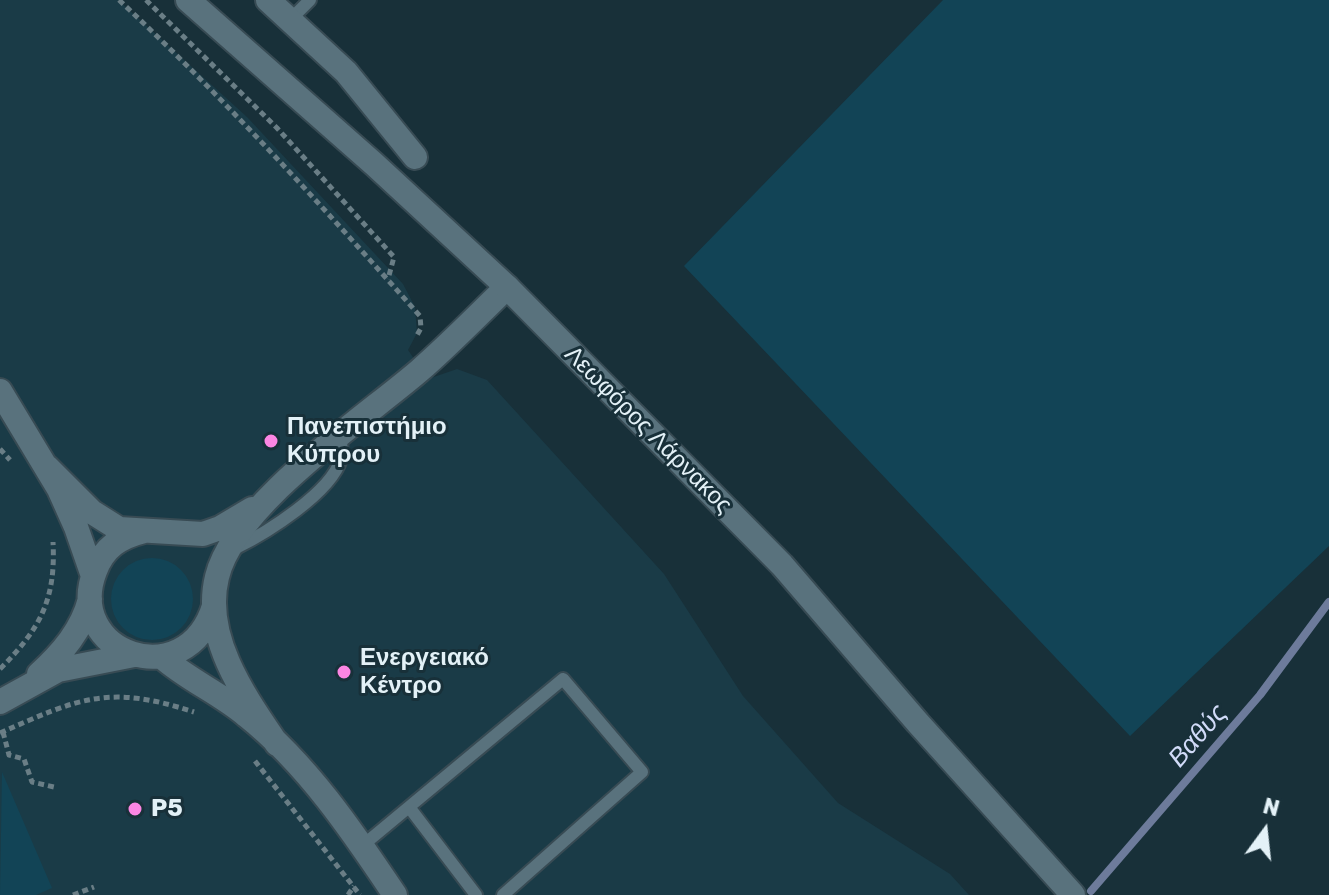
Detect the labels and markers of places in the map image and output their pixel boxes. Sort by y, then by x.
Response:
place label: Πανεπιστήμιο Κύπρου [287,413,447,469]
marker: Πανεπιστήμιο Κύπρου [262,432,280,450]
place label: Ενεργειακό Κέντρο [360,644,489,700]
marker: Ενεργειακό Κέντρο [335,663,353,681]
place label: P5 [151,795,183,823]
marker: P5 [126,800,144,818]

